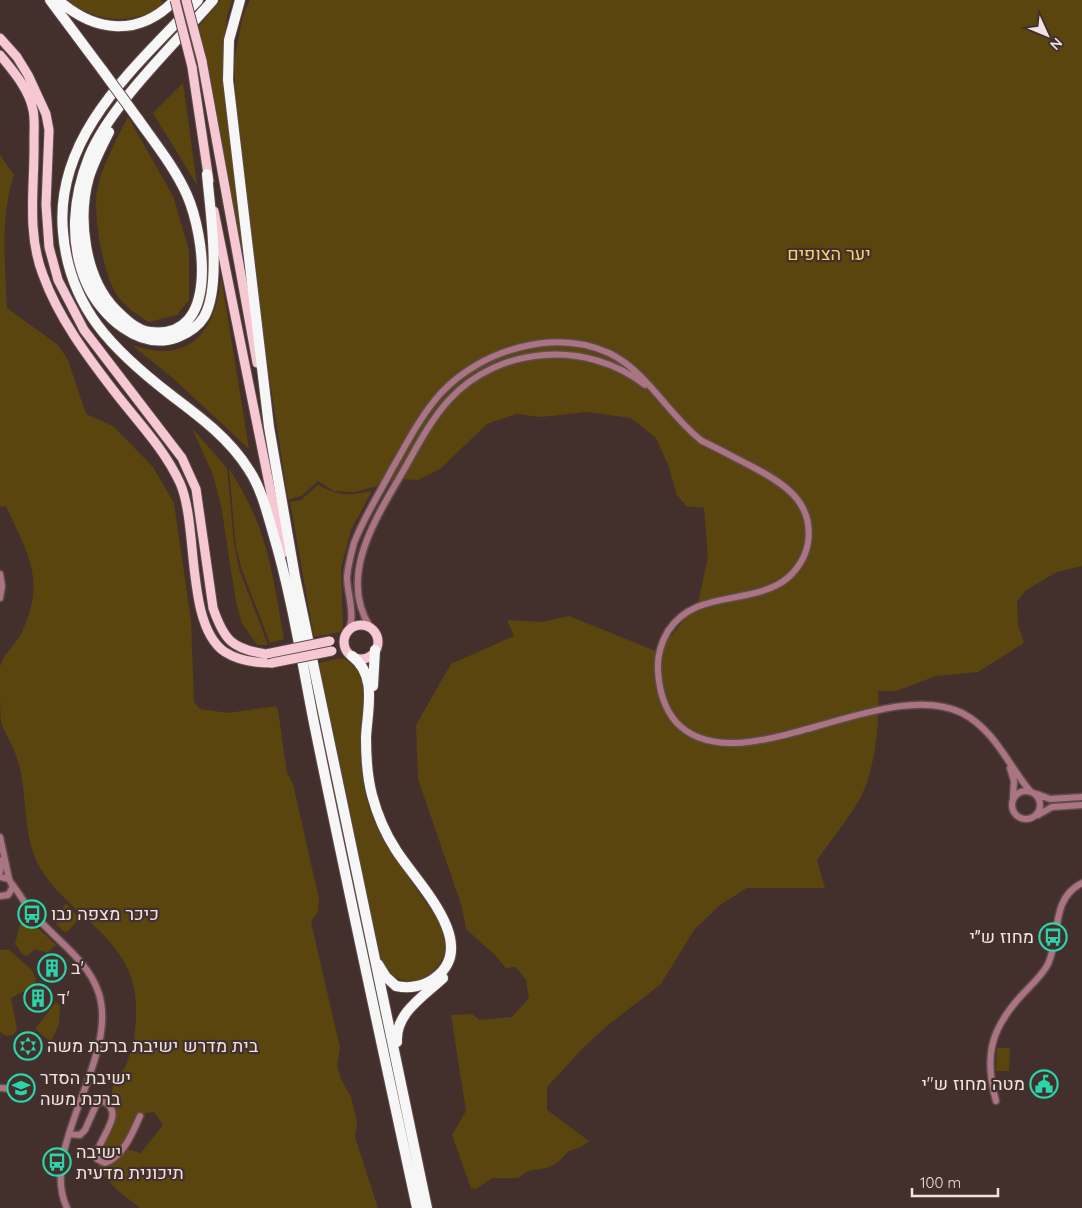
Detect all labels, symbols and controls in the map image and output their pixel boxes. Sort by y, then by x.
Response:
north arrow [1022,10,1072,60]
text: N [1046,34,1066,54]
park label: יער הצופים [787,242,871,265]
bus stop icon: כיכר מצפה נבו [17,899,47,929]
place label: כיכר מצפה נבו [51,902,159,925]
bus stop icon: מחוז ש״י [1038,922,1068,952]
place label: מחוז ש״י [969,925,1034,948]
building icon: ב' [37,953,67,983]
place label: ב' [71,956,84,979]
building icon: ד' [23,983,53,1013]
place label: ד' [57,986,70,1009]
synagogue icon: בית מדרש ישיבת ברכת משה [13,1031,43,1061]
place label: בית מדרש ישיבת ברכת משה [47,1034,259,1057]
place label: ישיבת הסדר ברכת משה [40,1066,131,1110]
public building icon: מטה מחוז ש"י [1029,1069,1059,1099]
place label: מטה מחוז ש"י [921,1072,1025,1095]
school or university icon: ישיבת הסדר ברכת משה [6,1073,36,1103]
place label: ישיבה תיכונית מדעית [76,1140,184,1184]
bus stop icon: ישיבה תיכונית מדעית [42,1147,72,1177]
scale bar [912,1166,998,1198]
text: 100 m [920,1173,961,1192]

